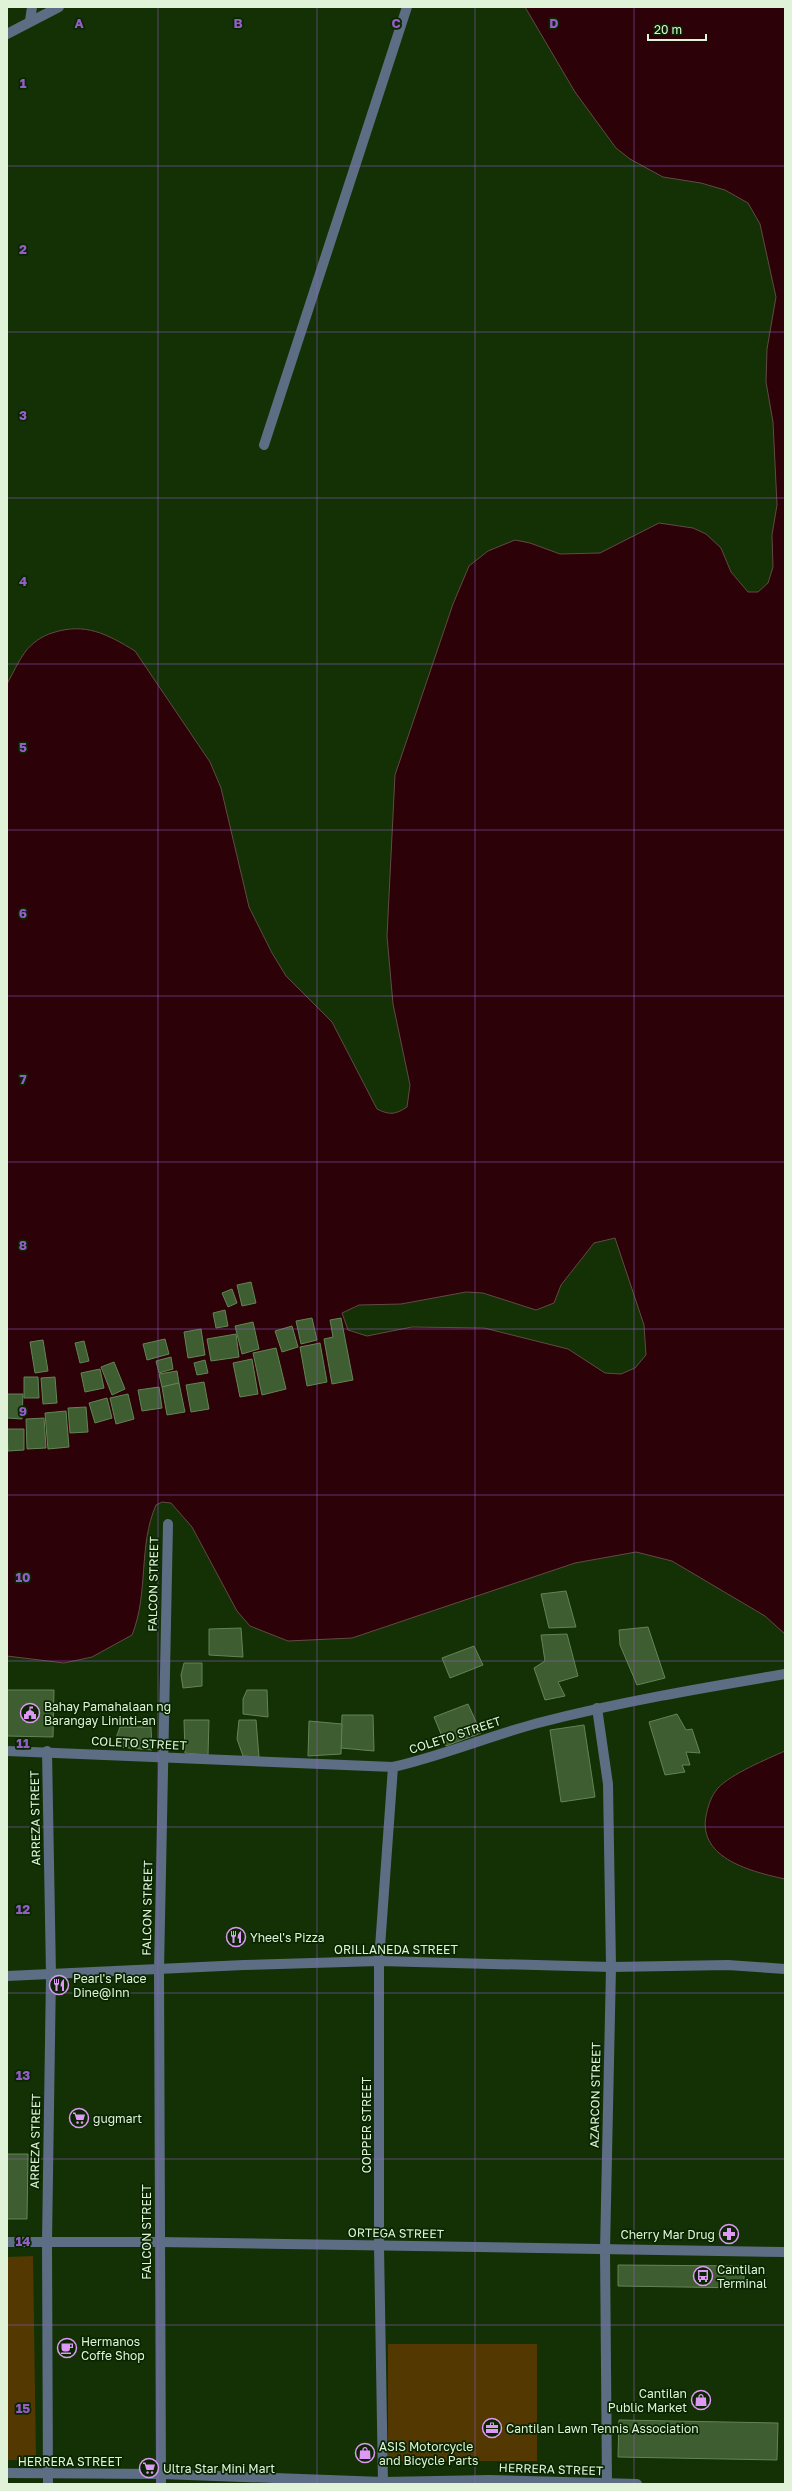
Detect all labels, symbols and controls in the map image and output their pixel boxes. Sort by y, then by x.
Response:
text: A [74,15,84,31]
text: B [233,15,243,31]
text: C [391,15,401,31]
text: D [549,15,559,31]
scale bar [648,16,706,42]
text: 20 m [654,22,682,37]
text: 1 [20,75,27,91]
text: 2 [19,241,27,257]
text: 3 [19,407,27,423]
text: 4 [19,573,27,589]
text: 5 [19,739,27,755]
text: 6 [19,905,27,921]
text: 7 [19,1071,27,1087]
text: 8 [19,1237,27,1253]
text: 9 [19,1403,27,1419]
street label: FALCON STREET [145,1536,161,1632]
text: 10 [15,1569,31,1585]
place label: Bahay Pamahalaan ng Barangay Lininti-an [44,1699,171,1728]
public building icon: Bahay Pamahalaan ng Barangay Lininti-an [19,1702,41,1724]
street label: COLETO STREET [407,1713,503,1757]
street label: COLETO STREET [91,1733,188,1753]
text: 11 [16,1735,30,1751]
street label: ARREZA STREET [27,1770,43,1866]
street label: FALCON STREET [139,1860,155,1956]
text: 12 [16,1901,30,1917]
restaurant icon: Yheel's Pizza [225,1926,247,1948]
place label: Yheel's Pizza [250,1930,325,1945]
street label: ORILLANEDA STREET [334,1942,459,1957]
place label: Pearl's Place Dine@Inn [73,1971,147,2000]
restaurant icon: Pearl's Place Dine@Inn [48,1974,70,1996]
street label: AZARCON STREET [587,2041,603,2148]
text: 13 [16,2067,30,2083]
street label: COPPER STREET [359,2076,374,2173]
street label: ARREZA STREET [27,2093,43,2189]
supermarket icon: gugmart [68,2107,90,2129]
place label: gugmart [93,2111,142,2126]
street label: FALCON STREET [139,2184,154,2280]
pharmacy icon: Cherry Mar Drug [718,2223,740,2245]
street label: ORTEGA STREET [348,2225,445,2241]
place label: Cherry Mar Drug [621,2227,715,2242]
text: 14 [16,2233,30,2249]
place label: Cantilan Terminal [717,2262,767,2291]
bus stop icon: Cantilan Terminal [692,2265,714,2287]
place label: Hermanos Coffe Shop [81,2334,145,2363]
cafe icon: Hermanos Coffe Shop [56,2337,78,2359]
place label: Cantilan Public Market [608,2386,687,2415]
shop icon: Cantilan Public Market [690,2389,712,2411]
text: 15 [16,2400,30,2416]
office icon: Cantilan Lawn Tennis Association [481,2417,503,2439]
place label: Cantilan Lawn Tennis Association [506,2421,699,2436]
place label: ASIS Motorcycle and Bicycle Parts [379,2439,478,2468]
shop icon: ASIS Motorcycle and Bicycle Parts [354,2442,376,2464]
street label: HERRERA STREET [18,2454,123,2469]
supermarket icon: Ultra Star Mini Mart [138,2457,160,2479]
street label: HERRERA STREET [498,2460,604,2478]
place label: Ultra Star Mini Mart [163,2461,275,2476]

